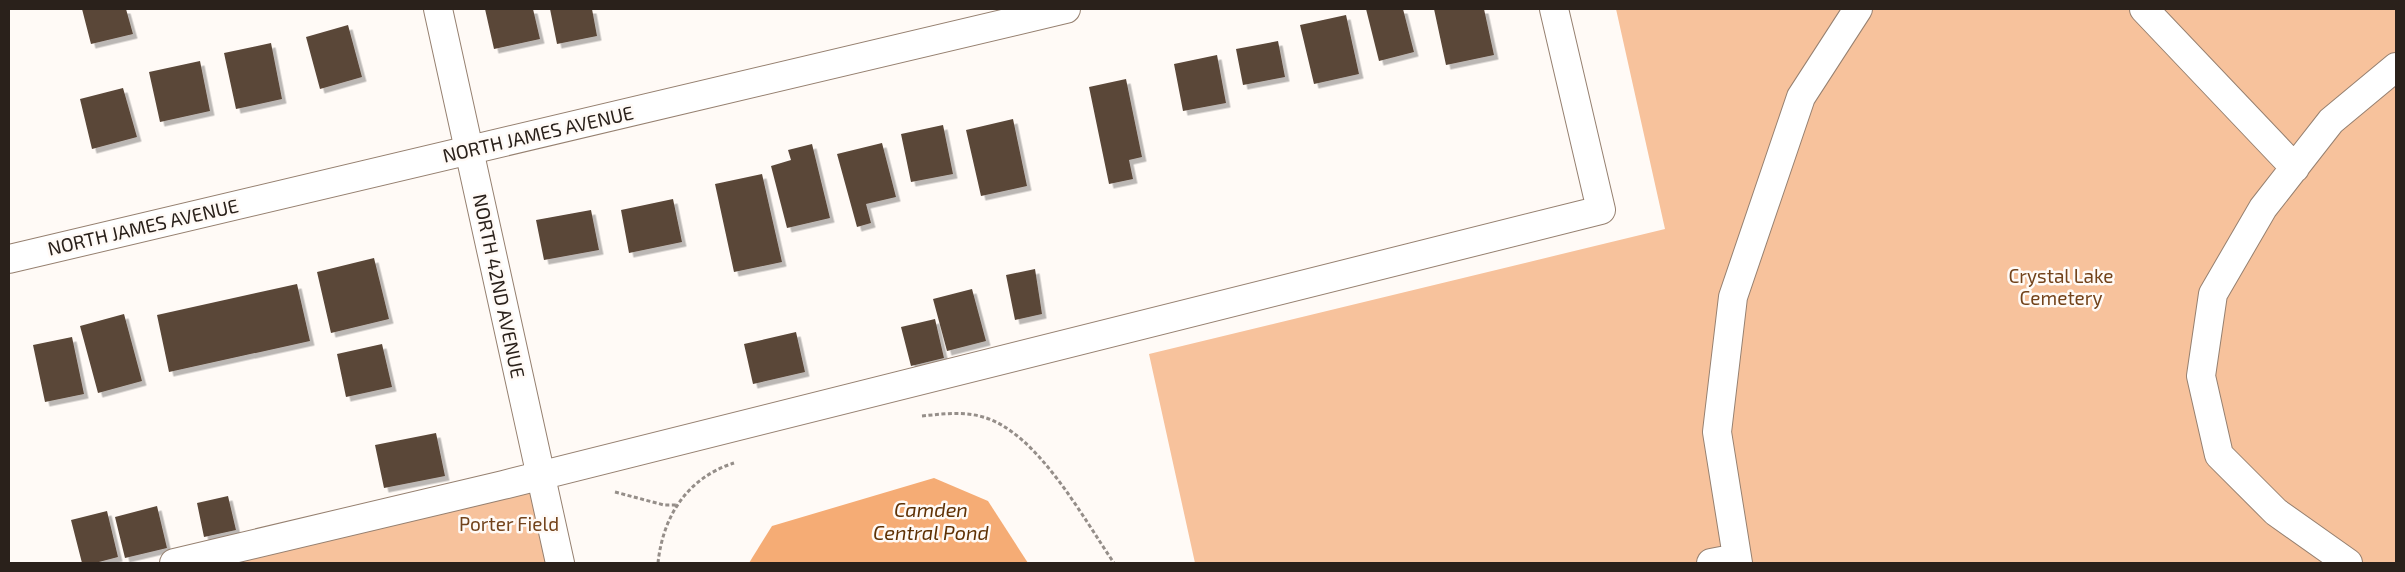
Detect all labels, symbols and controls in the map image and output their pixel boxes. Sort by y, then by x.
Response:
street label: NORTH JAMES AVENUE [440,100,636,167]
street label: NORTH 42ND AVENUE [469,192,530,380]
street label: NORTH JAMES AVENUE [45,193,241,260]
park label: Crystal Lake Cemetery [2008,264,2114,309]
water label: Camden Central Pond [873,497,990,544]
park label: Porter Field [459,512,559,535]

